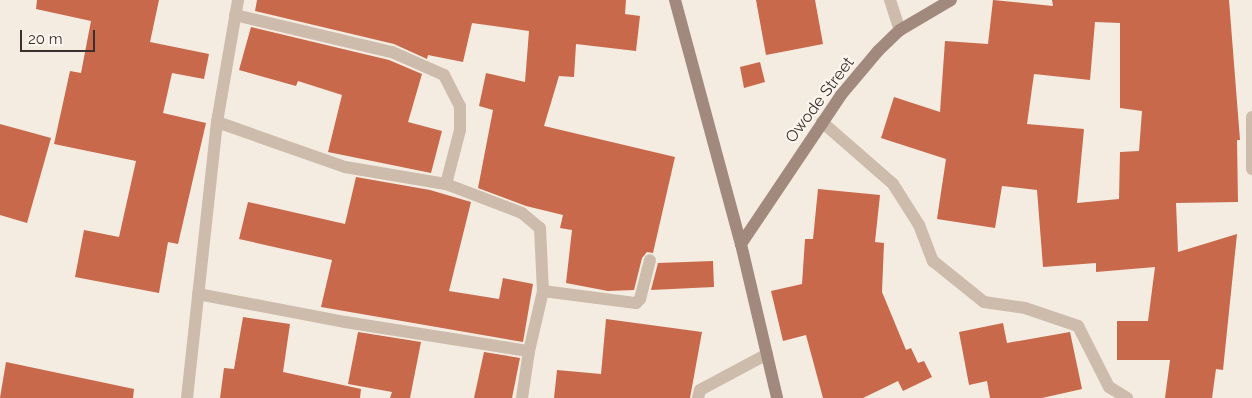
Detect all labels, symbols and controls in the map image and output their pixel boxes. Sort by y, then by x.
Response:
scale bar [22,20,98,52]
text: 20 m [28,30,63,48]
street label: Owode Street [782,53,858,147]

